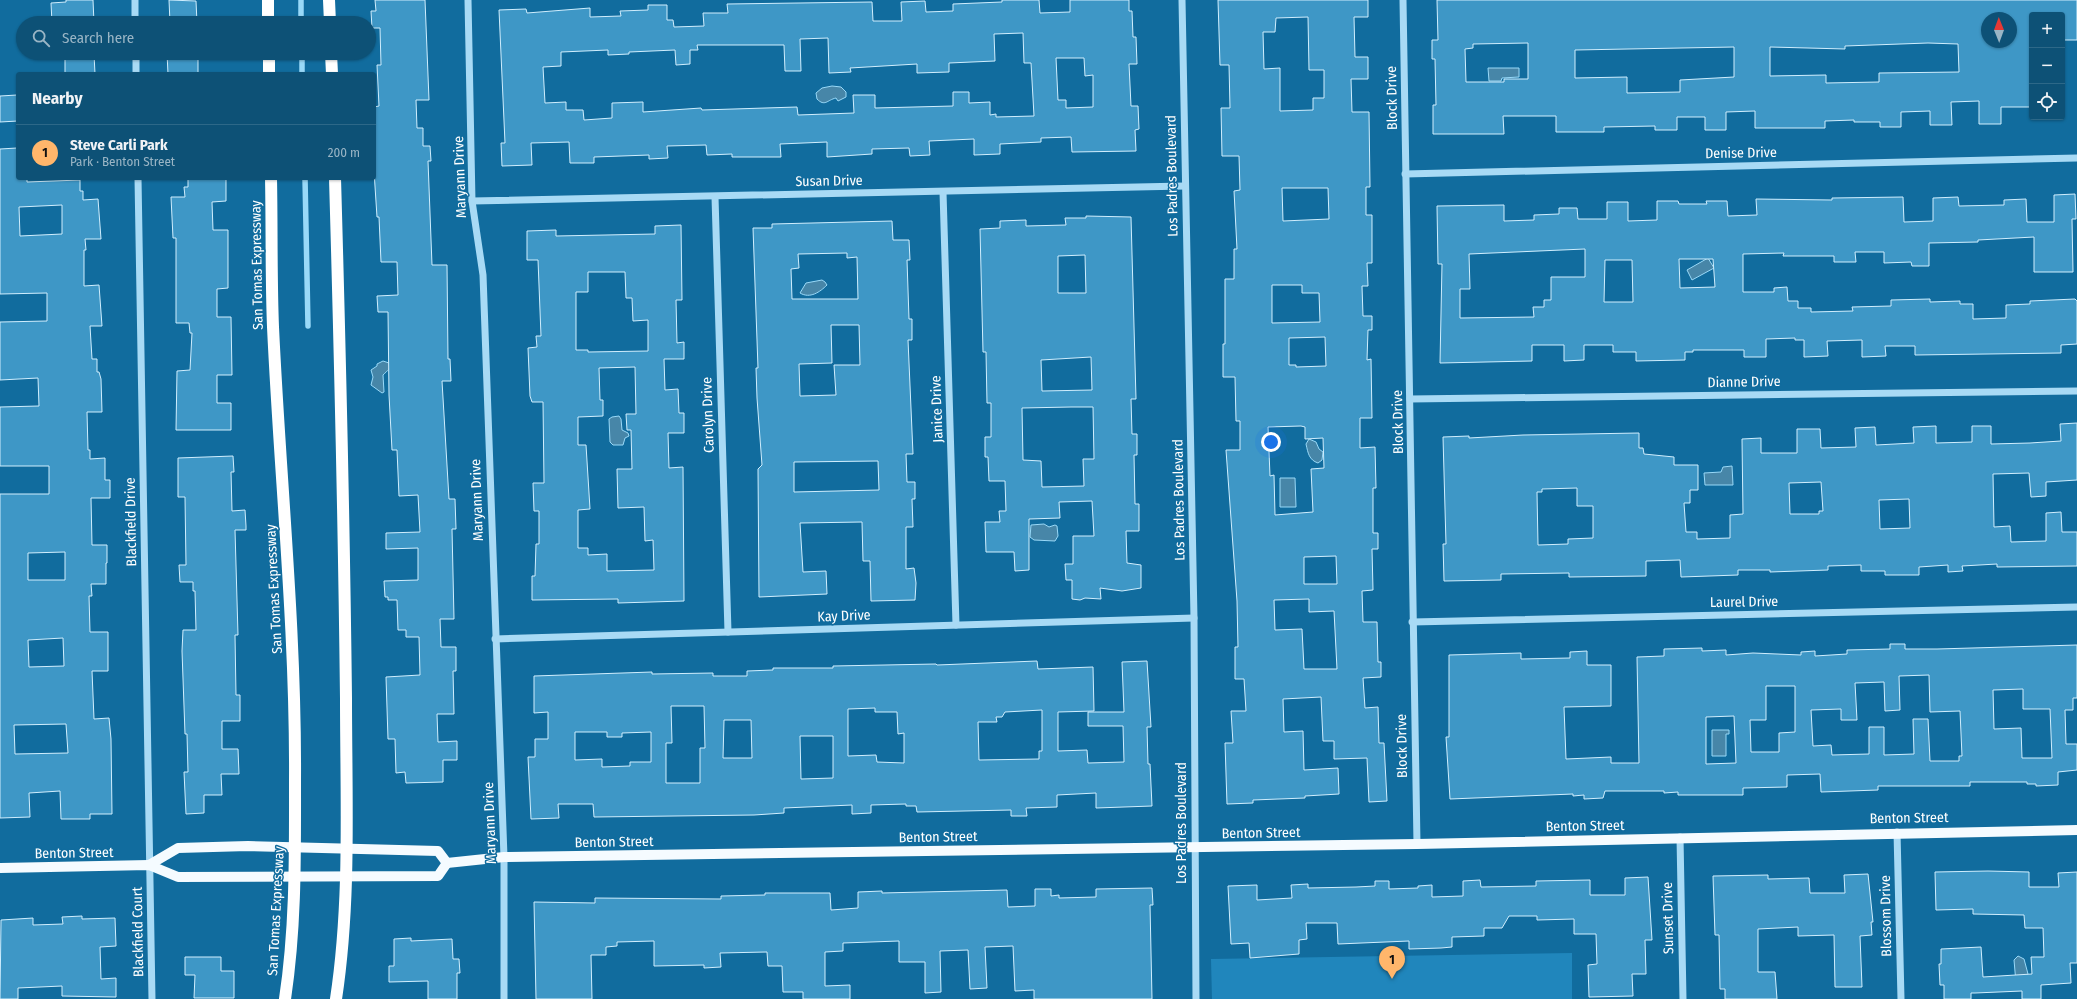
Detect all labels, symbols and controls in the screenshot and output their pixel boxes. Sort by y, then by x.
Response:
north arrow [1981,12,2017,48]
map controls [2029,12,2065,120]
button: + [2029,12,2065,48]
search box [16,16,376,60]
icon: search [30,27,52,49]
text: Search here [62,29,134,47]
button: − [2029,48,2065,84]
street label: Block Drive [1383,66,1401,130]
button: locate [2029,84,2065,120]
text: Nearby [32,88,83,109]
street label: Los Padres Boulevard [1162,115,1182,237]
text: Steve Carli Park [70,136,168,154]
street label: Maryann Drive [450,136,470,218]
street label: Denise Drive [1705,144,1777,162]
text: 1 [42,145,48,160]
text: 200 m [328,145,360,160]
text: Park · Benton Street [70,154,175,169]
street label: Susan Drive [795,172,863,190]
street label: San Tomas Expressway [247,199,267,330]
street label: Dianne Drive [1707,373,1781,391]
street label: Janice Drive [927,375,947,443]
street label: Carolyn Drive [698,377,718,453]
street label: Block Drive [1389,390,1407,454]
your location [1261,432,1281,452]
street label: Los Padres Boulevard [1169,439,1189,561]
street label: Maryann Drive [467,459,487,541]
street label: Blackfield Drive [122,477,140,567]
street label: San Tomas Expressway [262,523,286,654]
street label: Laurel Drive [1710,593,1778,611]
street label: Kay Drive [817,607,871,625]
street label: Block Drive [1393,714,1411,778]
street label: Los Padres Boulevard [1173,762,1190,884]
street label: Maryann Drive [480,782,500,864]
street label: Benton Street [1869,809,1949,827]
street label: Benton Street [1545,817,1625,835]
street label: Benton Street [1221,824,1301,842]
street label: Benton Street [898,828,978,846]
street label: Benton Street [574,833,654,851]
street label: Benton Street [34,844,114,862]
street label: San Tomas Expressway [264,845,288,976]
street label: Blossom Drive [1877,875,1895,957]
street label: Sunset Drive [1659,882,1677,954]
street label: Blackfield Court [129,886,147,977]
pin: 1 [1379,946,1405,979]

